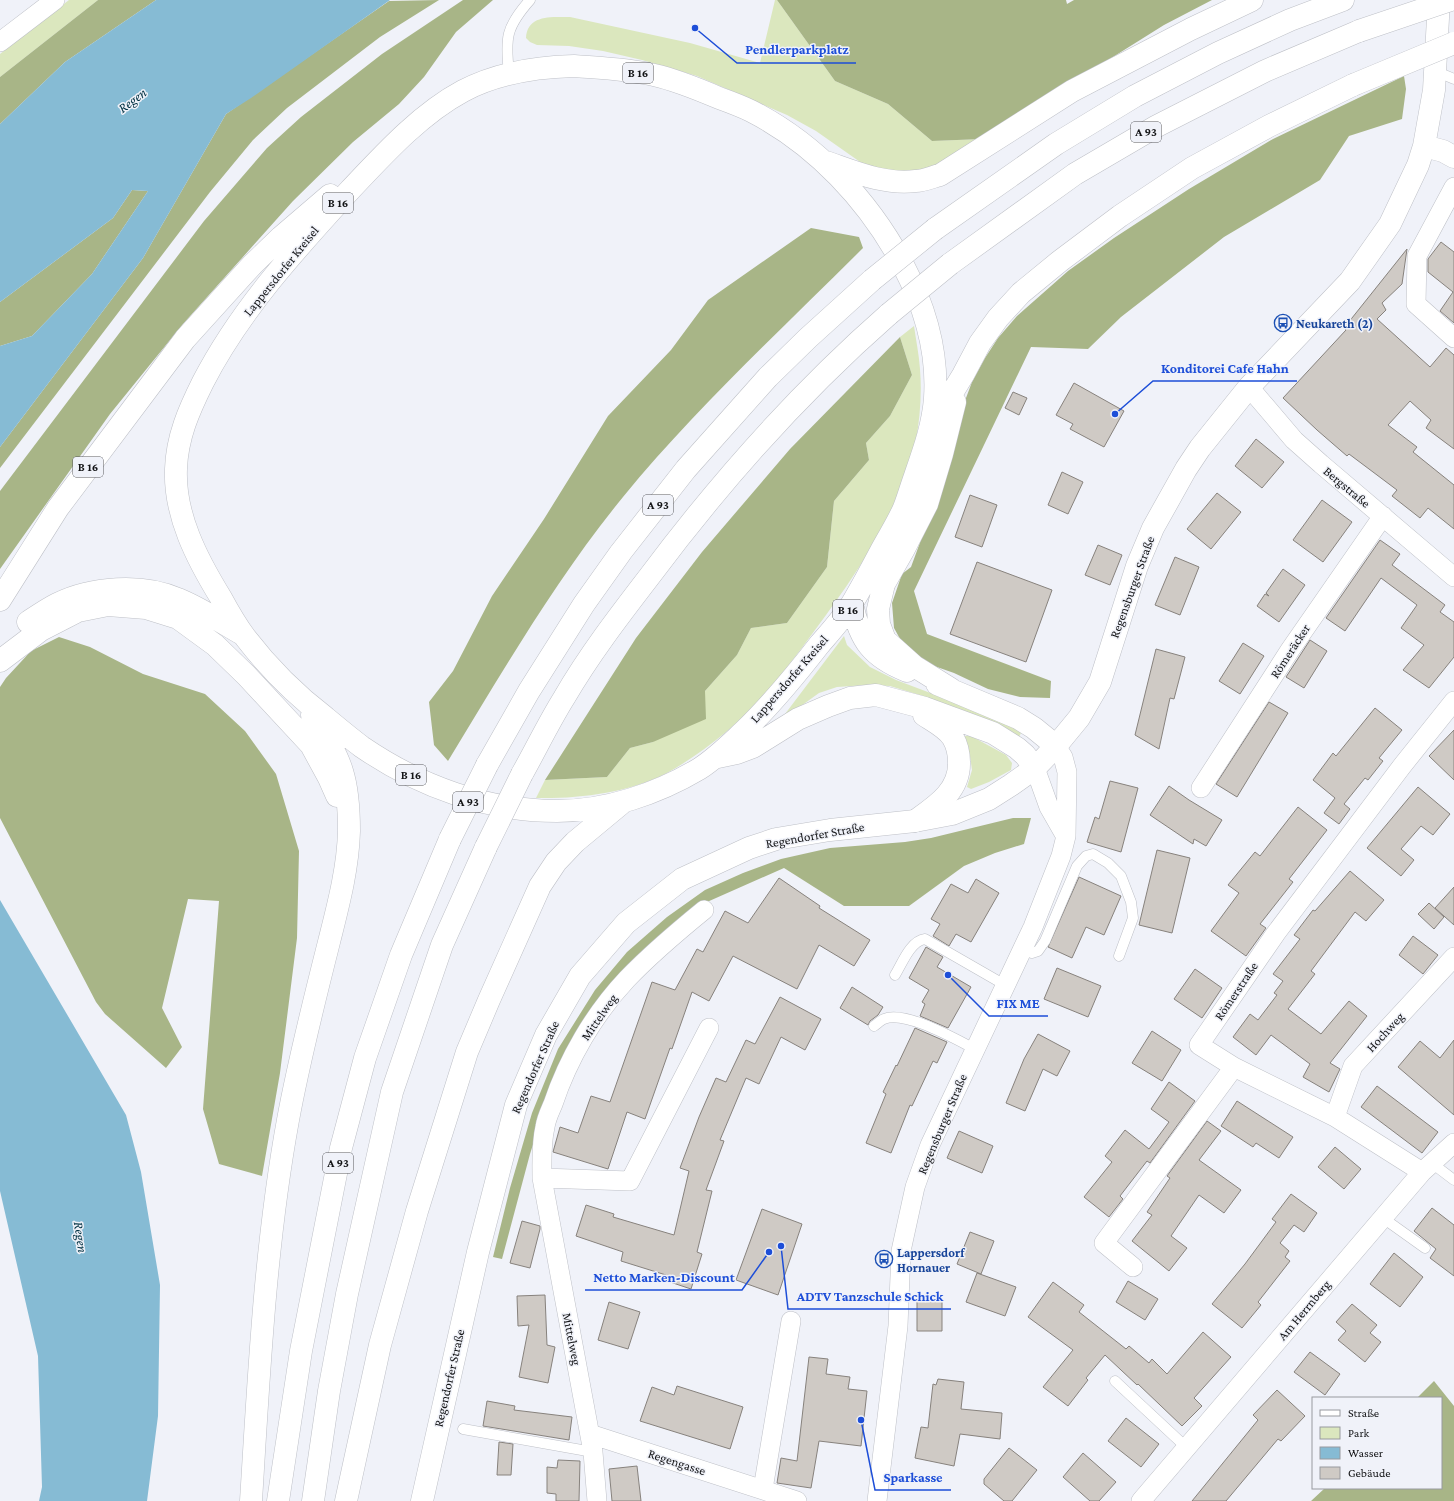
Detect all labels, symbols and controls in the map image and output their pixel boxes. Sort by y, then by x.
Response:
callout: Pendlerparkplatz [737,37,856,63]
text: Pendlerparkplatz [745,41,849,57]
road number: B 16 [623,63,653,83]
water label: Regen [115,84,149,116]
road number: A 93 [1131,122,1161,142]
road number: B 16 [323,193,353,213]
street label: Lappersdorfer Kreisel [240,223,322,319]
bus stop icon: Neukareth (2) [1273,313,1293,333]
place label: Neukareth (2) [1296,316,1374,332]
callout: Konditorei Cafe Hahn [1153,355,1297,381]
text: Konditorei Cafe Hahn [1161,360,1289,376]
road number: B 16 [73,457,103,477]
street label: Bergstraße [1321,463,1374,511]
road number: A 93 [643,495,673,515]
street label: Regensburger Straße [1107,534,1158,640]
road number: B 16 [833,600,863,620]
street label: Römeräcker [1267,621,1313,681]
street label: Lappersdorfer Kreisel [747,632,831,726]
road number: B 16 [396,765,426,785]
road number: A 93 [453,792,483,812]
street label: Regendorfer Straße [765,819,866,851]
street label: Römerstraße [1211,959,1261,1023]
street label: Mittelweg [578,990,621,1043]
callout: FIX ME [989,990,1048,1016]
text: FIX ME [996,995,1040,1011]
street label: Hochweg [1363,1009,1408,1055]
street label: Regendorfer Straße [508,1018,562,1116]
street label: Regensburger Straße [914,1071,970,1176]
road number: A 93 [323,1153,353,1173]
water label: Regen [71,1220,91,1254]
place label: Lappersdorf Hornauer [897,1245,965,1275]
bus stop icon: Lappersdorf Hornauer [874,1249,894,1269]
callout: Netto Marken-Discount [585,1264,742,1290]
text: Netto Marken-Discount [593,1269,736,1285]
street label: Am Herrnberg [1275,1276,1334,1343]
callout: ADTV Tanzschule Schick [788,1283,951,1309]
text: ADTV Tanzschule Schick [796,1288,944,1304]
street label: Mittelweg [560,1311,585,1367]
street label: Regendorfer Straße [430,1327,468,1428]
legend [1312,1397,1442,1489]
text: Straße [1348,1406,1379,1420]
text: Park [1348,1426,1370,1440]
street label: Regengasse [646,1446,708,1478]
text: Wasser [1348,1446,1384,1460]
callout: Sparkasse [875,1464,951,1490]
text: Gebäude [1348,1466,1390,1480]
text: Sparkasse [883,1469,943,1485]

